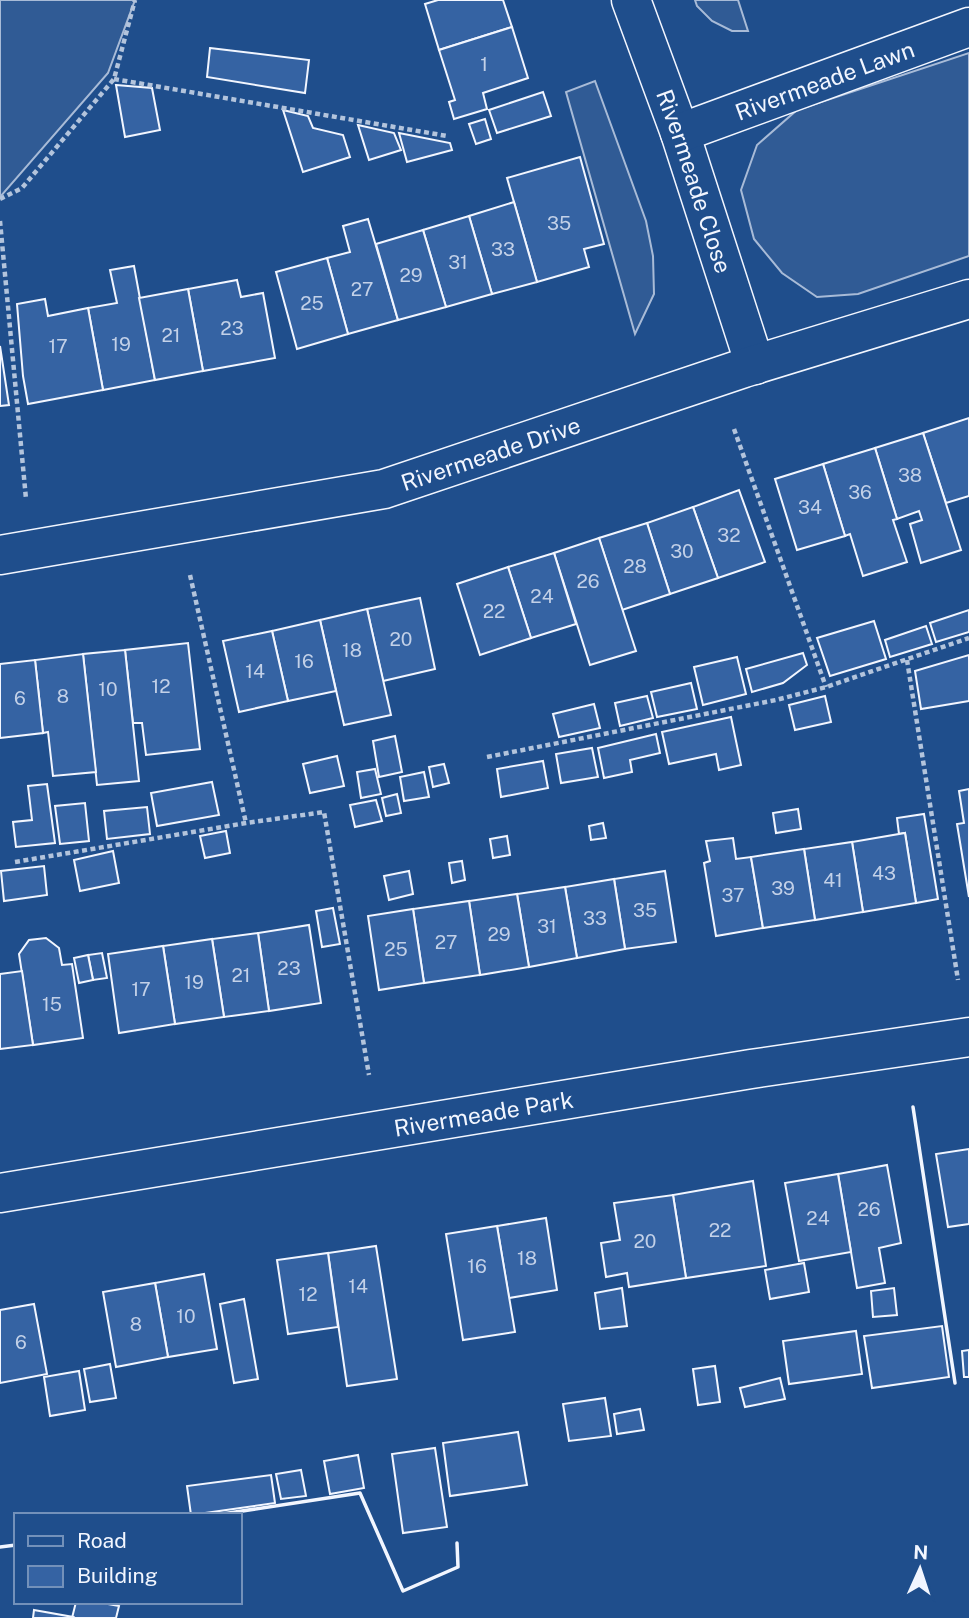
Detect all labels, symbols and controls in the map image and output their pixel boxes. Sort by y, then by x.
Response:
street label: Rivermeade Lawn [731,35,918,125]
house number: 1 [480,53,488,75]
street label: Rivermeade Close [651,85,738,276]
house number: 35 [547,212,571,234]
house number: 33 [491,238,515,260]
house number: 31 [448,251,468,273]
house number: 29 [399,264,423,286]
house number: 27 [351,278,373,300]
house number: 25 [300,292,324,314]
house number: 23 [220,317,244,339]
house number: 21 [161,324,181,346]
house number: 19 [111,333,131,355]
house number: 17 [48,335,68,357]
street label: Rivermeade Drive [397,411,584,496]
house number: 38 [898,464,922,486]
house number: 36 [848,481,872,503]
house number: 34 [798,496,822,518]
house number: 32 [717,524,741,546]
house number: 30 [670,540,694,562]
house number: 28 [623,555,647,577]
house number: 26 [576,570,600,592]
house number: 24 [530,585,554,607]
house number: 22 [483,600,505,622]
house number: 20 [390,628,412,650]
house number: 18 [342,639,362,661]
house number: 16 [294,650,314,672]
house number: 14 [245,660,265,682]
house number: 12 [151,675,171,697]
house number: 10 [98,678,118,700]
house number: 8 [57,685,69,707]
house number: 6 [14,687,26,709]
house number: 43 [872,862,896,884]
house number: 41 [823,869,843,891]
house number: 39 [771,877,795,899]
house number: 37 [721,884,745,906]
house number: 35 [633,899,657,921]
house number: 33 [583,907,607,929]
house number: 31 [537,915,557,937]
house number: 29 [487,923,511,945]
house number: 27 [435,931,457,953]
house number: 25 [384,938,408,960]
house number: 23 [277,957,301,979]
house number: 21 [231,964,251,986]
house number: 19 [184,971,204,993]
house number: 17 [131,978,151,1000]
house number: 15 [42,993,62,1015]
street label: Rivermeade Park [392,1085,575,1141]
house number: 26 [857,1198,881,1220]
house number: 24 [806,1207,830,1229]
house number: 22 [709,1219,731,1241]
house number: 20 [634,1230,656,1252]
house number: 18 [517,1247,537,1269]
house number: 16 [467,1255,487,1277]
house number: 14 [348,1275,368,1297]
house number: 12 [298,1283,318,1305]
house number: 10 [176,1305,196,1327]
house number: 8 [130,1313,142,1335]
house number: 6 [15,1331,27,1353]
legend [14,1513,242,1604]
text: Road [77,1528,127,1553]
north arrow [885,1534,955,1604]
text: N [913,1541,929,1563]
text: Building [77,1563,158,1588]

